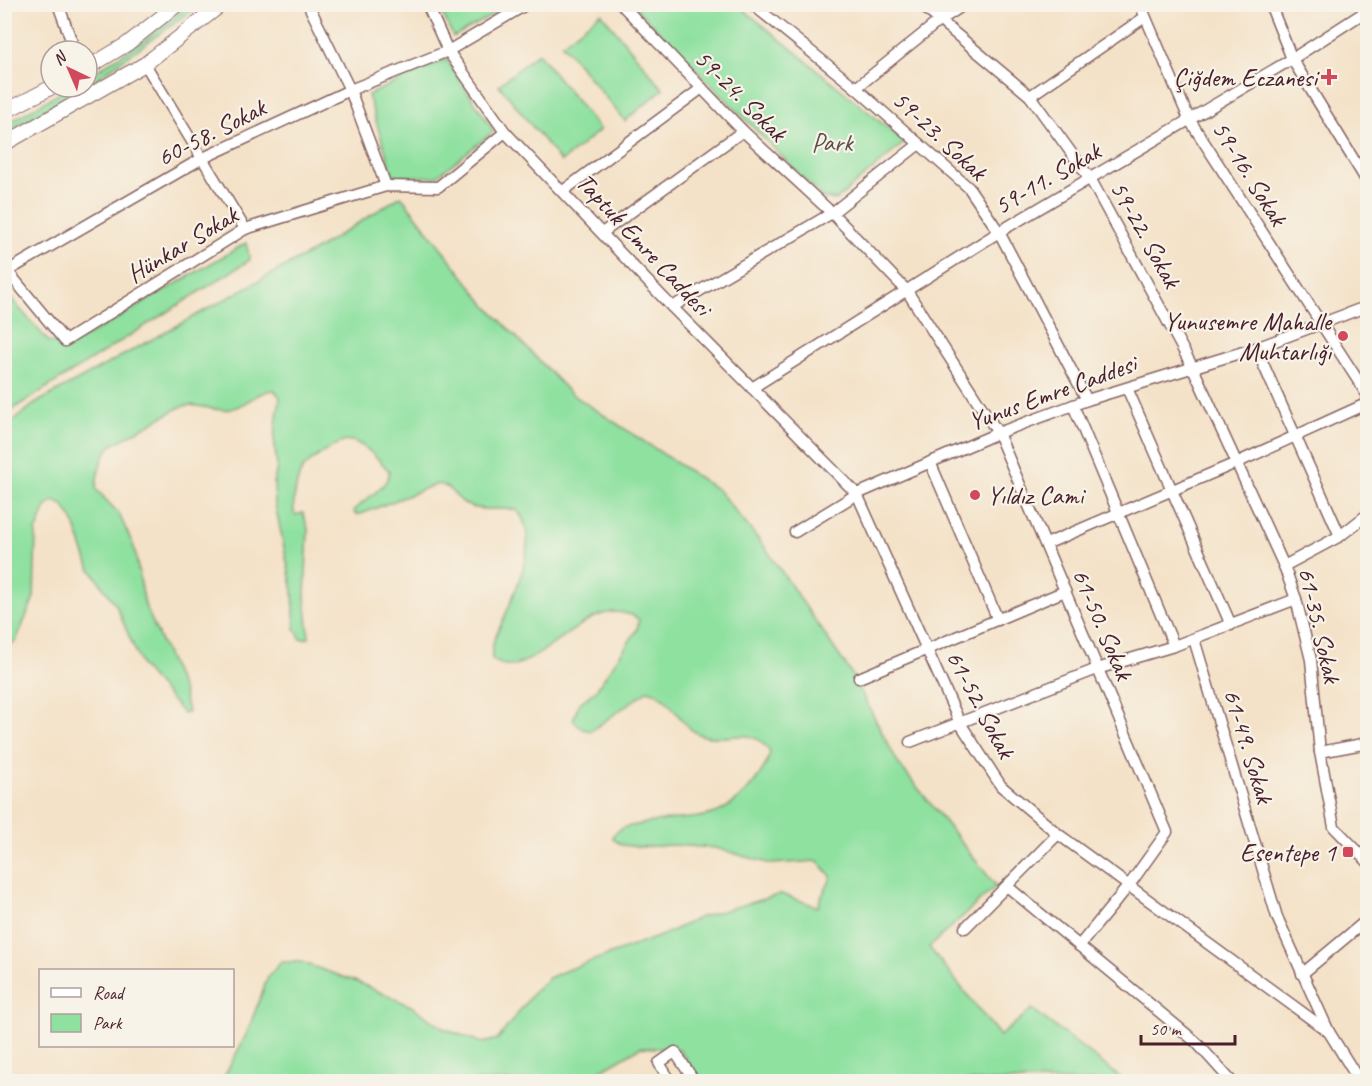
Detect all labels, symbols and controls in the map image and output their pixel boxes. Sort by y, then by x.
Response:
north arrow [39,39,99,99]
street label: 59-24. Sokak [687,42,795,150]
text: N [49,46,72,70]
place label: Çiğdem Eczanesi [1174,61,1320,94]
marker: Çiğdem Eczanesi [1322,70,1336,84]
street label: 59-23. Sokak [885,83,995,189]
street label: 60-58. Sokak [151,90,272,174]
street label: 59-16. Sokak [1204,115,1296,233]
park label: Park [811,126,854,159]
street label: 59-11. Sokak [988,134,1108,222]
street label: Taptuk Emre Caddesi [569,166,720,325]
street label: 59-22. Sokak [1103,175,1189,295]
street label: Hünkar Sokak [121,198,245,290]
place label: Yunusemre Mahalle Muhtarlığı [1164,305,1334,368]
marker: Yunusemre Mahalle Muhtarlığı [1336,329,1350,343]
street label: Yunus Emre Caddesi [964,346,1144,438]
place label: Yıldız Cami [987,479,1086,512]
marker: Yıldız Cami [968,488,982,502]
street label: 61-50. Sokak [1064,564,1141,686]
street label: 61-35. Sokak [1290,564,1349,688]
street label: 61-52. Sokak [938,645,1023,765]
street label: 61-49. Sokak [1216,685,1282,809]
place label: Esentepe 1 [1240,836,1337,869]
marker: Esentepe 1 [1341,845,1355,859]
legend [39,969,234,1047]
text: Road [93,982,126,1004]
scale bar [1141,1008,1236,1046]
text: Park [93,1012,123,1034]
text: 50 m [1150,1018,1183,1040]

